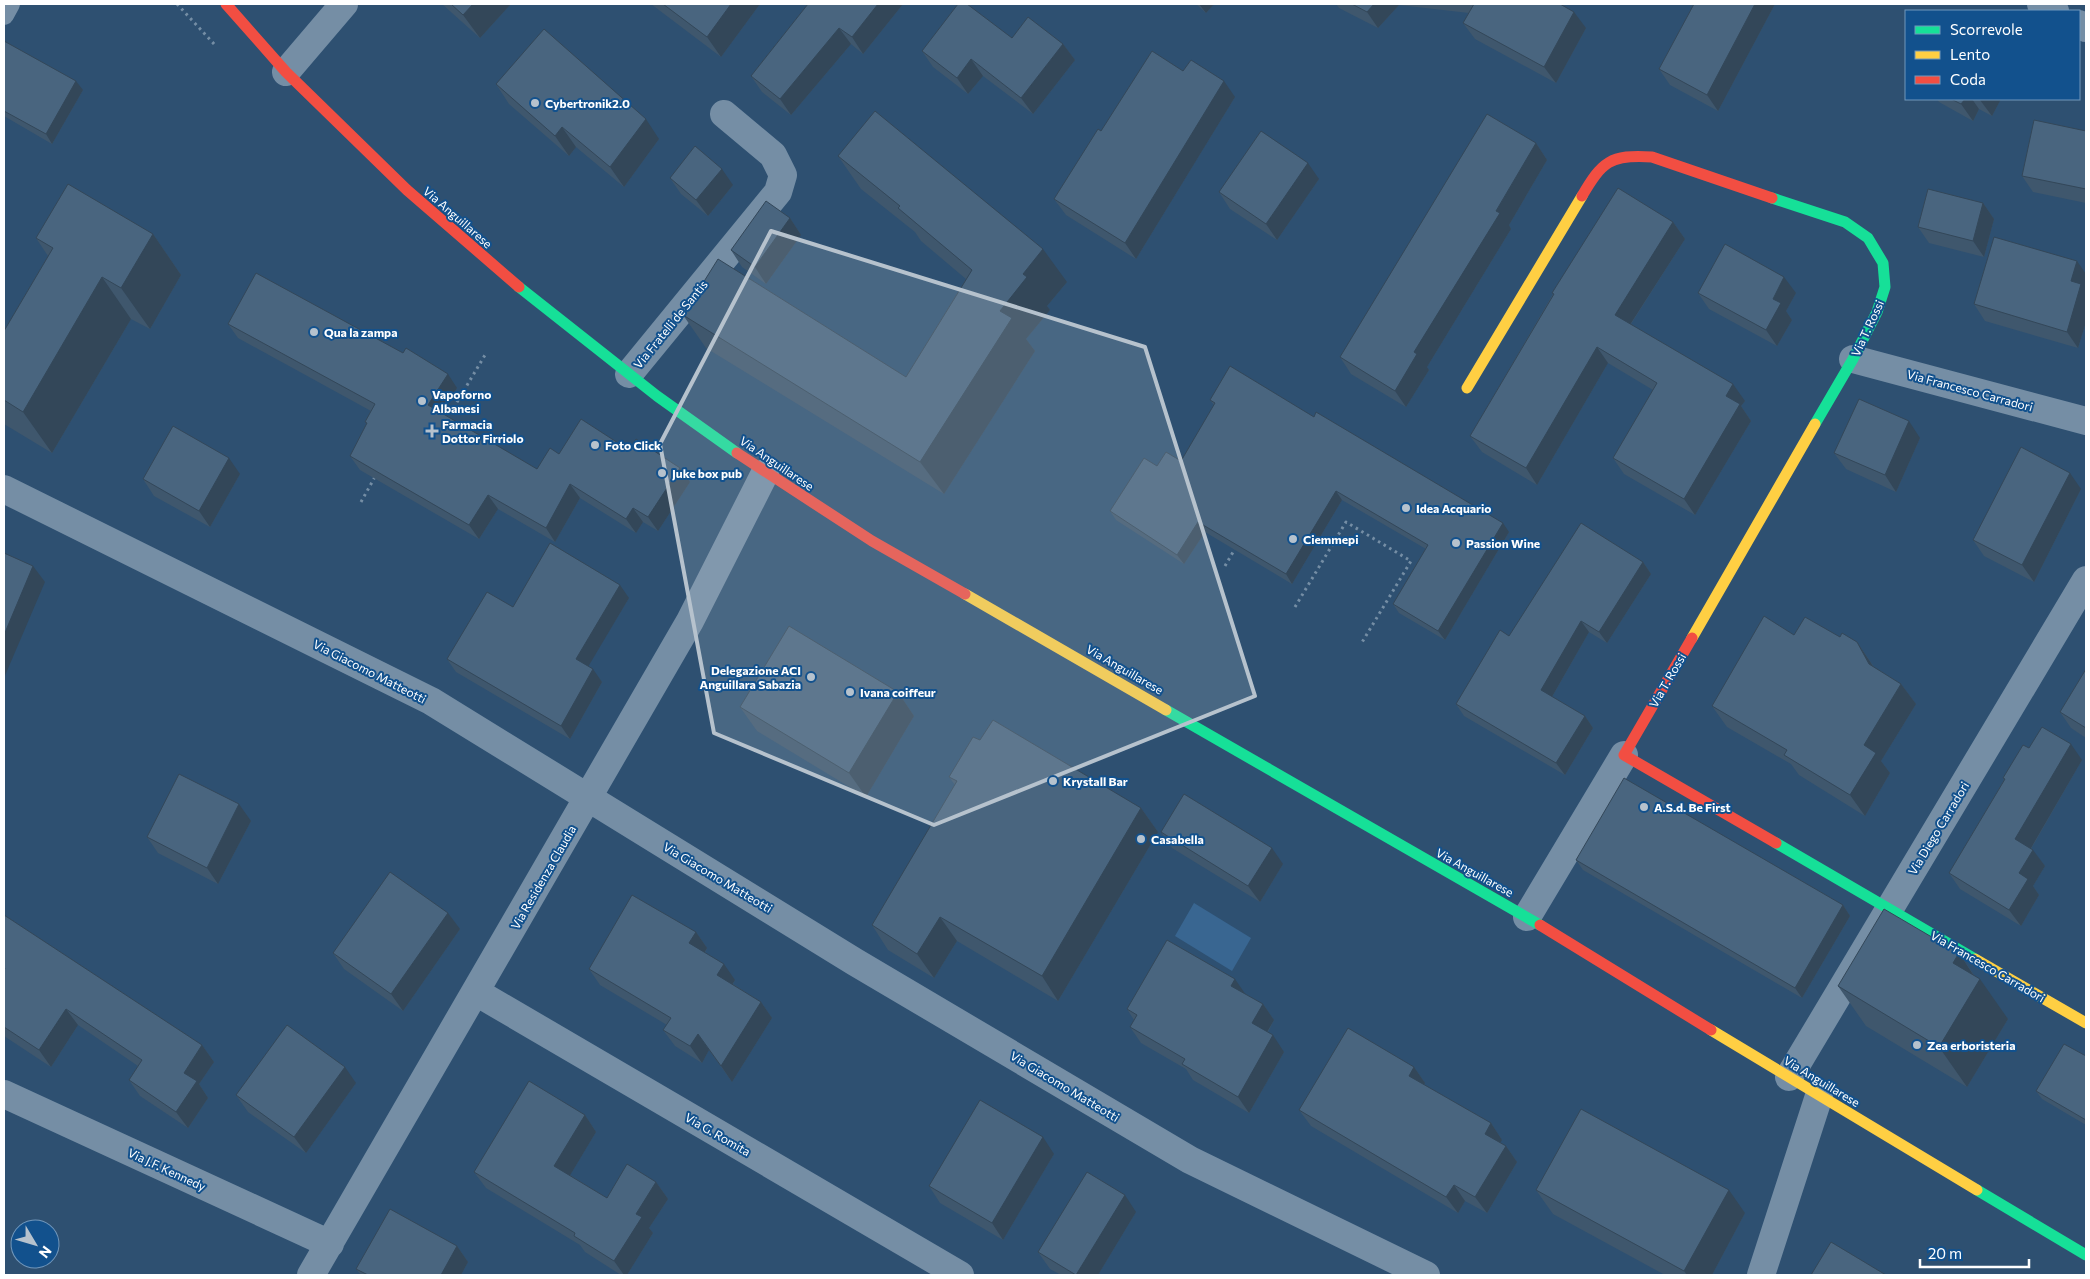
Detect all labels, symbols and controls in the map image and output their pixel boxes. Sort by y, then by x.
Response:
legend [1905,10,2080,100]
text: Scorrevole [1950,20,2023,38]
text: Lento [1950,45,1990,63]
text: Coda [1950,70,1986,88]
place label: Cybertronik2.0 [545,96,630,110]
marker: Cybertronik2.0 [529,97,541,109]
street label: Via Anguillarese [421,183,495,251]
street label: Via Fratelli de Santis [630,277,710,371]
street label: Via T. Rossi [1848,298,1886,358]
place label: Qua la zampa [324,325,398,339]
marker: Qua la zampa [308,326,320,338]
street label: Via Francesco Carradori [1906,366,2034,414]
place label: Vapoforno Albanesi [432,387,491,415]
marker: Vapoforno Albanesi [416,395,428,407]
place label: Farmacia Dottor Firriolo [442,417,524,445]
marker: Farmacia Dottor Firriolo [426,425,438,437]
street label: Via Anguillarese [737,433,817,493]
place label: Foto Click [605,438,661,452]
marker: Foto Click [589,439,601,451]
place label: Juke box pub [672,466,742,481]
marker: Juke box pub [656,467,668,479]
place label: Idea Acquario [1416,501,1492,515]
marker: Idea Acquario [1400,502,1412,514]
place label: Ciemmepi [1303,532,1359,546]
marker: Ciemmepi [1287,533,1299,545]
place label: Passion Wine [1466,536,1540,550]
marker: Passion Wine [1450,537,1462,549]
street label: Via Giacomo Matteotti [311,636,429,706]
street label: Via Anguillarese [1084,641,1166,697]
street label: Via T. Rossi [1646,650,1688,710]
place label: Delegazione ACI Anguillara Sabazia [700,663,801,691]
marker: Delegazione ACI Anguillara Sabazia [805,671,817,683]
place label: Ivana coiffeur [860,685,936,699]
marker: Ivana coiffeur [844,686,856,698]
place label: Krystall Bar [1063,774,1128,788]
marker: Krystall Bar [1047,775,1059,787]
street label: Via Diego Carradori [1905,779,1971,877]
place label: A.S.d. Be First [1654,800,1731,814]
marker: A.S.d. Be First [1638,801,1650,813]
street label: Via Residenza Claudia [508,823,578,931]
place label: Casabella [1151,832,1204,846]
marker: Casabella [1135,833,1147,845]
street label: Via Giacomo Matteotti [661,839,775,915]
street label: Via Anguillarese [1434,845,1516,899]
street label: Via Francesco Carradori [1928,927,2048,1005]
place label: Zea erboristeria [1927,1038,2016,1052]
marker: Zea erboristeria [1911,1039,1923,1051]
street label: Via Giacomo Matteotti [1008,1048,1122,1124]
street label: Via Anguillarese [1781,1053,1863,1109]
street label: Via G. Romita [683,1110,753,1158]
street label: Via J.F. Kennedy [125,1145,208,1194]
north arrow [10,1219,60,1269]
scale bar [1920,1236,2029,1268]
text: N [36,1243,56,1262]
text: 20 m [1928,1244,1962,1262]

